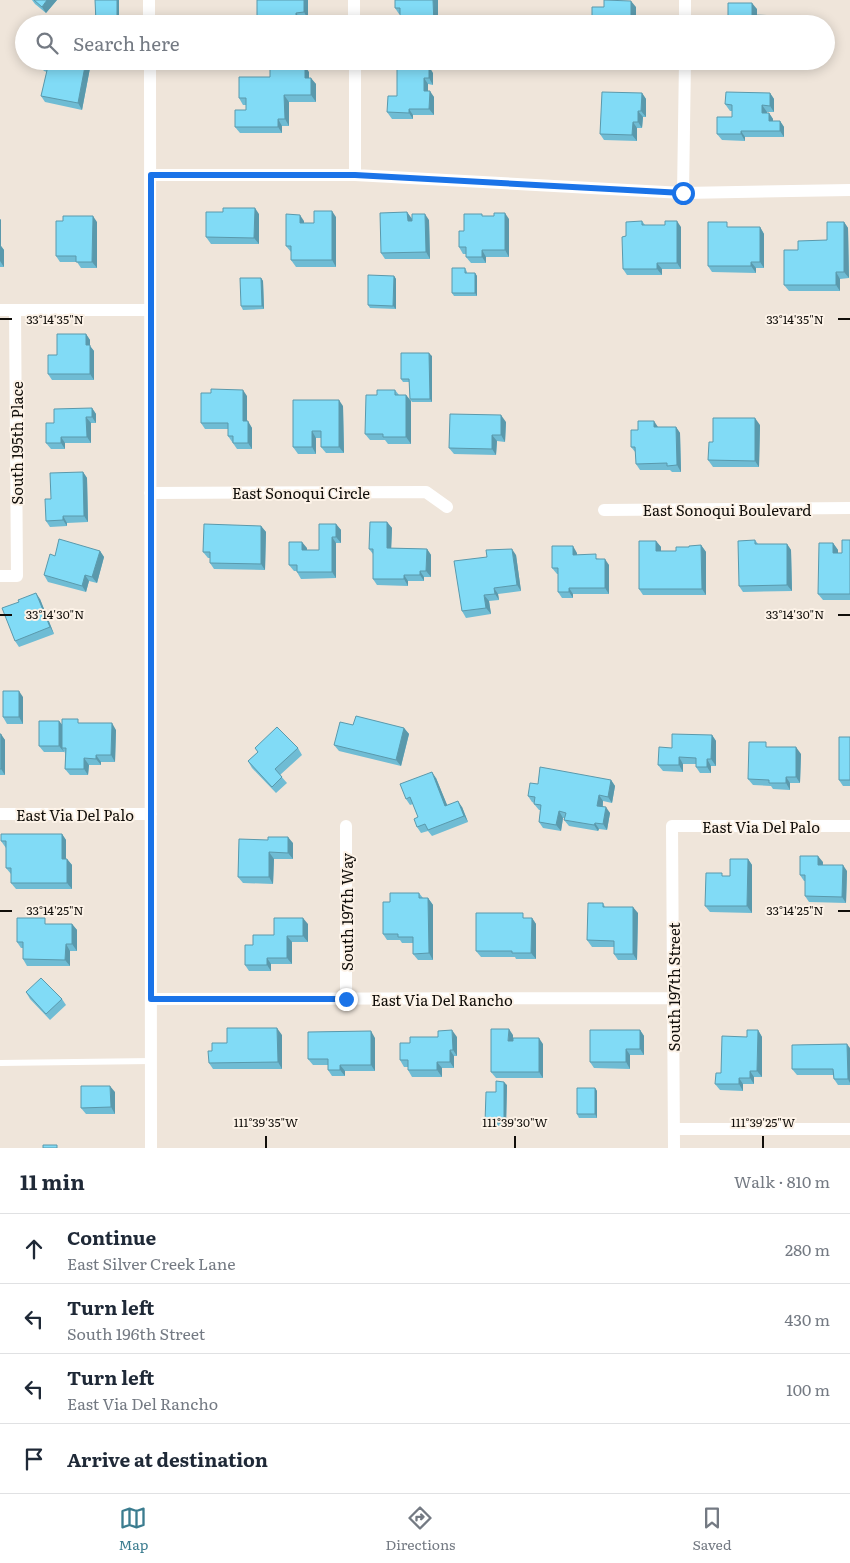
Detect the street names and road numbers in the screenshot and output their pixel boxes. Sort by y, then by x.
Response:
street label: South 195th Place [5,381,28,505]
street label: East Sonoqui Circle [232,481,370,504]
street label: East Sonoqui Boulevard [642,498,812,521]
street label: East Via Del Palo [16,803,134,826]
street label: East Via Del Palo [702,815,820,838]
street label: South 197th Way [335,853,358,971]
street label: South 197th Street [662,922,685,1052]
street label: East Via Del Rancho [371,988,513,1011]

